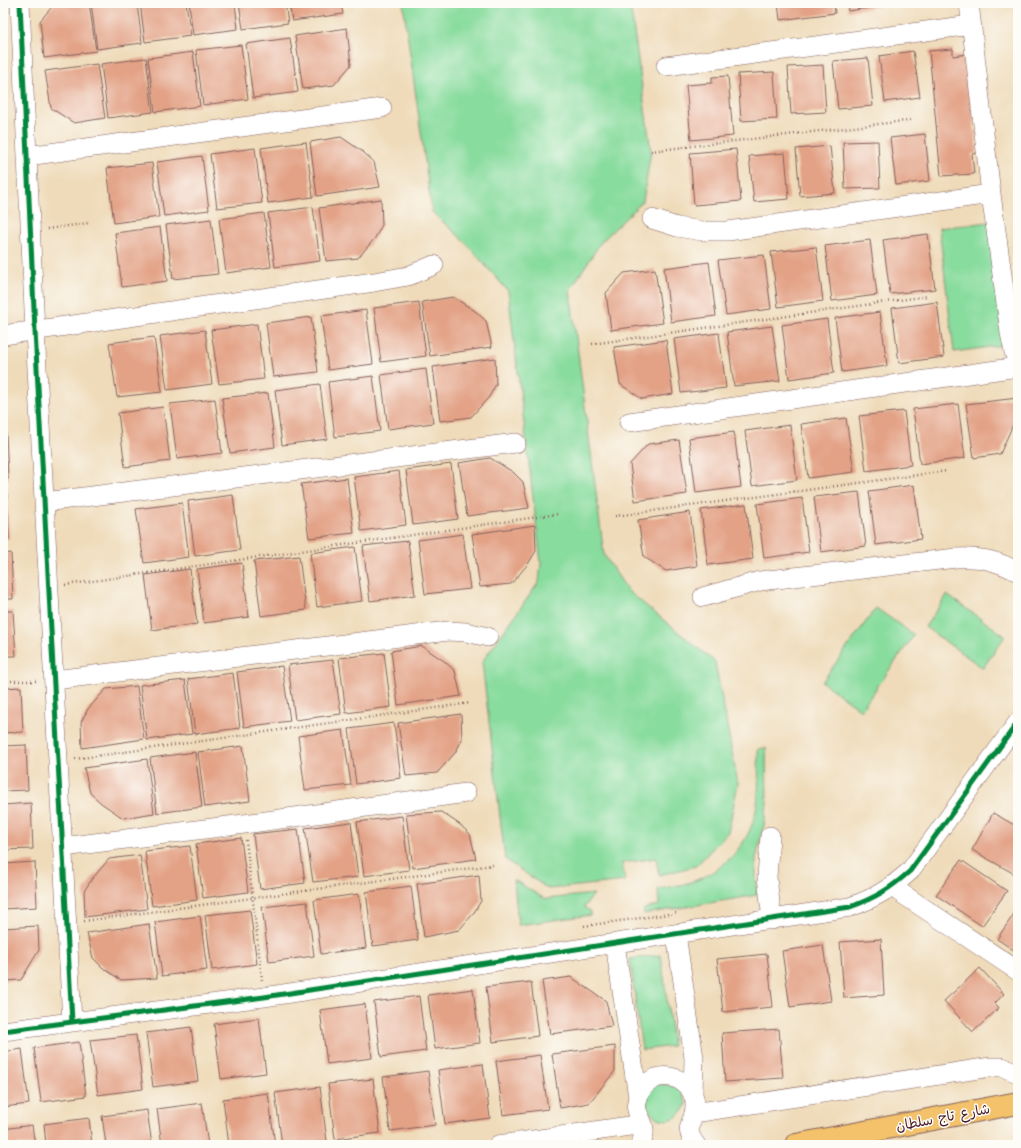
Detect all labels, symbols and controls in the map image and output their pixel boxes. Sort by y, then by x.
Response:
street label: شارع تاج سلطان [894,1099,992,1137]

